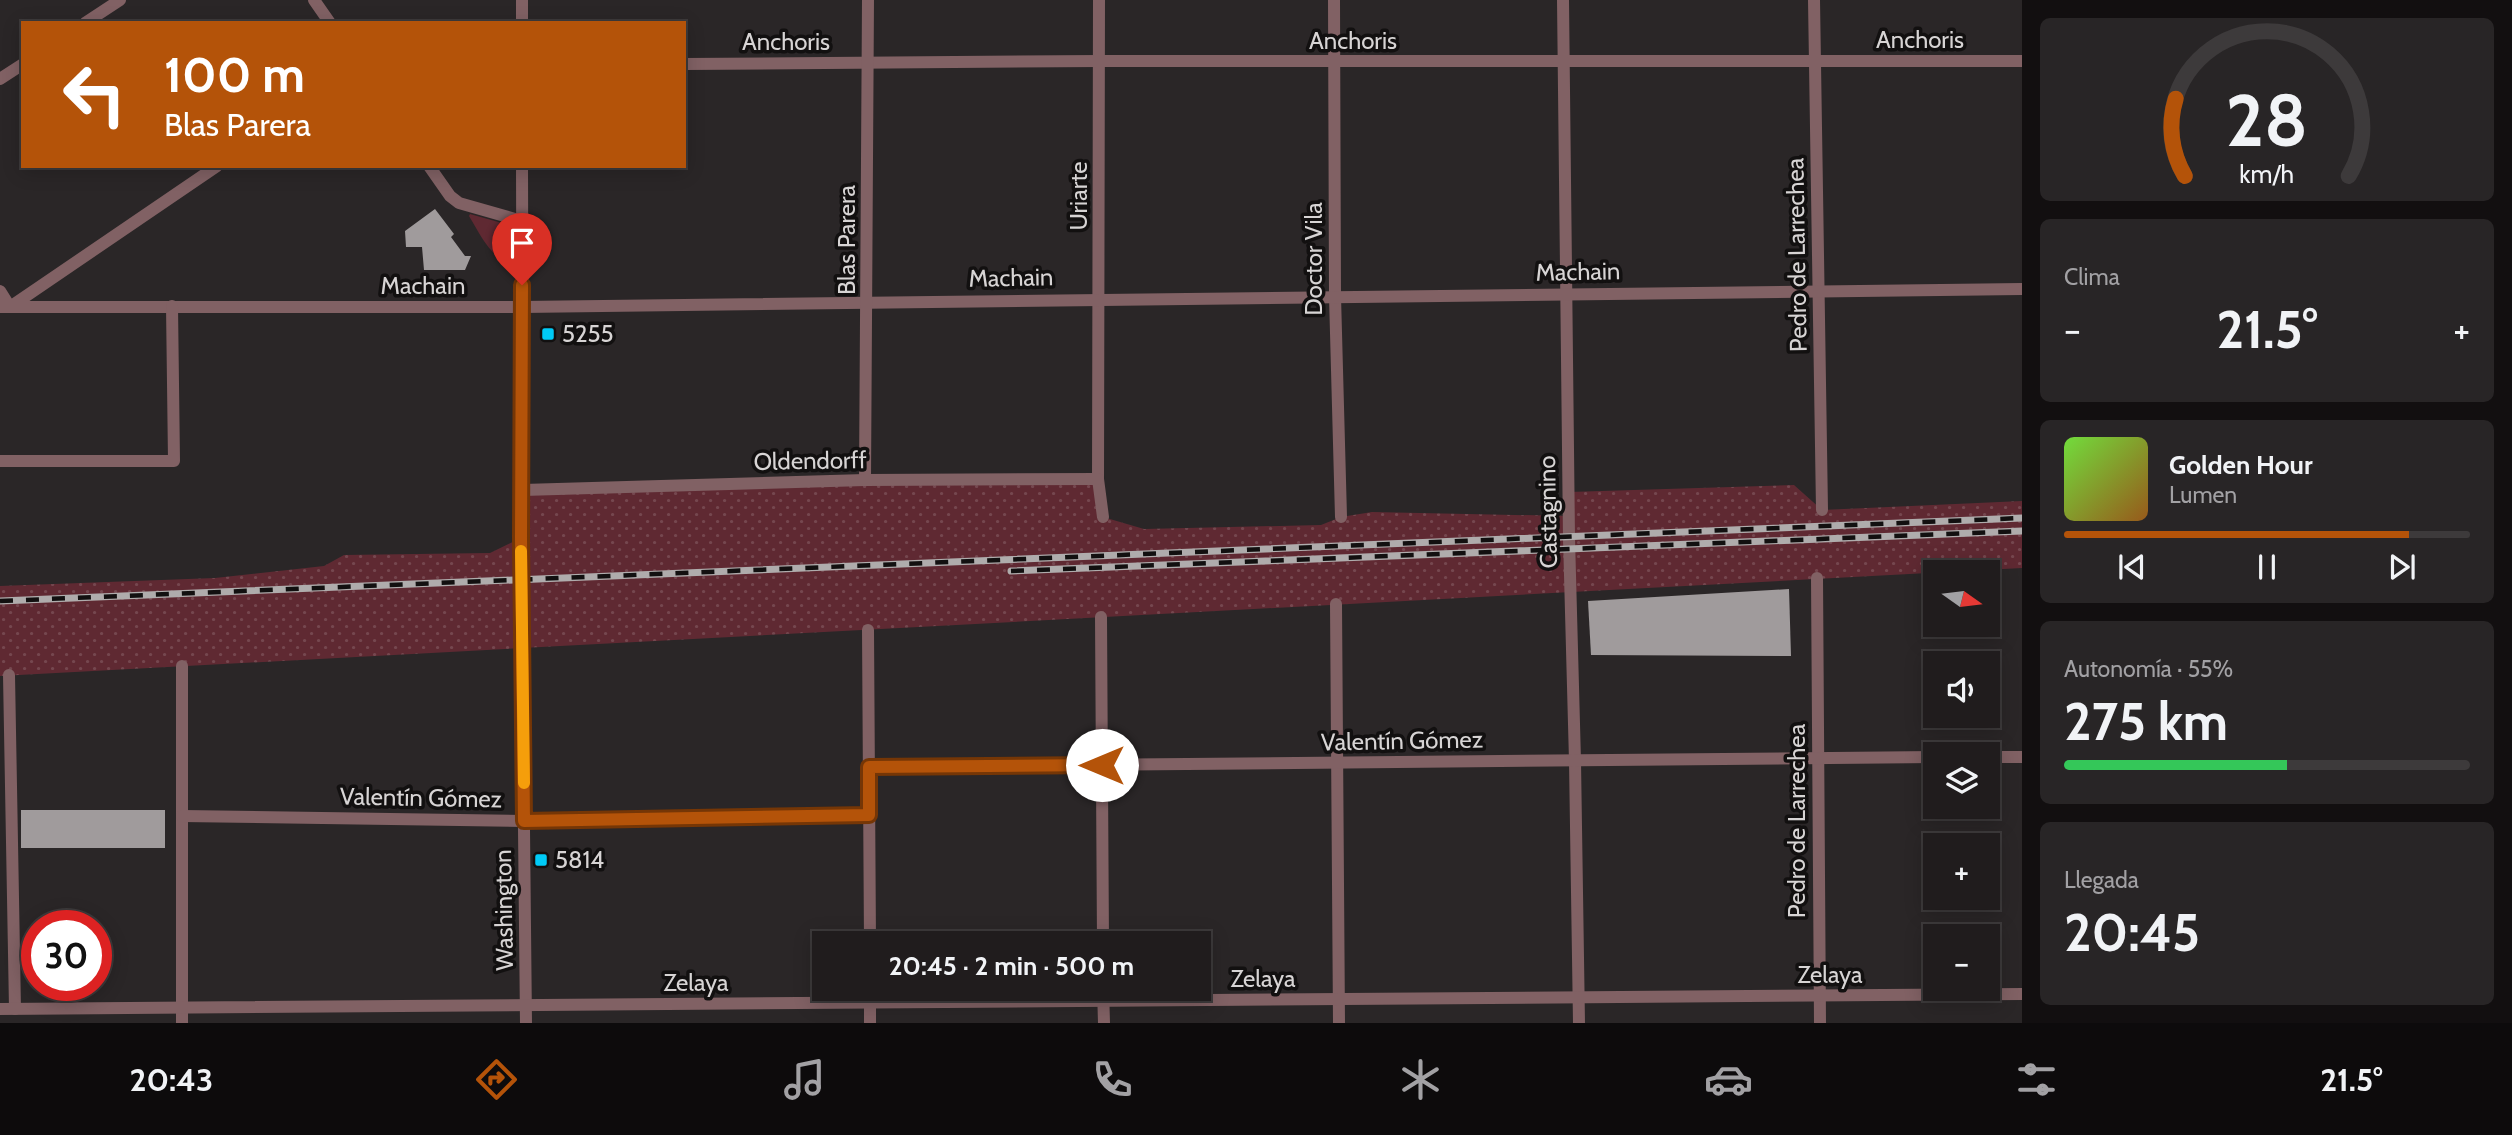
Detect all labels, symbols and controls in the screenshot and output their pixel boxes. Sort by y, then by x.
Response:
street label: Anchoris [1876,25,1964,54]
street label: Anchoris [1309,26,1397,55]
street label: Anchoris [742,27,830,56]
text: 100 m [164,45,305,104]
icon: left [49,49,140,140]
text: 28 [2226,76,2308,164]
text: Blas Parera [164,105,311,144]
street label: Pedro de Larrechea [1780,157,1813,352]
text: km/h [2240,158,2294,188]
street label: Uriarte [1064,161,1093,231]
street label: Blas Parera [832,184,861,295]
street label: Doctor Vila [1299,202,1328,316]
pin [492,213,552,285]
icon: arrive [503,224,541,262]
street label: Machain [1535,256,1621,287]
street label: Machain [968,262,1054,293]
text: Clima [2064,263,2120,291]
street label: Machain [381,271,465,300]
text: 21.5° [2216,298,2318,361]
text: − [2064,306,2081,353]
text: + [2453,306,2470,353]
place label: 5255 [562,319,614,348]
marker: 5255 [540,326,556,342]
street label: Oldendorff [753,445,867,476]
text: Golden Hour [2169,449,2312,481]
street label: Castagnino [1532,455,1563,569]
text: Lumen [2169,481,2237,509]
icon: previous [2113,548,2151,586]
icon: pause [2248,548,2286,586]
icon: next [2383,548,2421,586]
north arrow [1923,560,2000,637]
map controls [1923,560,2000,1001]
button: sound [1923,651,2000,728]
text: Autonomía · 55% [2064,655,2233,683]
text: 275 km [2064,690,2228,753]
street label: Pedro de Larrechea [1782,723,1811,918]
street label: Valentín Gómez [1321,725,1483,756]
position arrow [1065,728,1139,802]
button: layers [1923,742,2000,819]
street label: Valentín Gómez [340,782,502,813]
button: + [1923,833,2000,910]
place label: 5814 [555,845,604,874]
street label: Washington [488,849,519,971]
marker: 5814 [533,852,549,868]
text: Llegada [2064,866,2139,894]
text: 20:45 [2064,901,2200,964]
speed limit sign: 30 [21,910,112,1001]
button: − [1923,924,2000,1001]
text: 20:45 · 2 min · 500 m [889,950,1134,982]
street label: Zelaya [1798,960,1863,989]
street label: Zelaya [1231,964,1296,993]
street label: Zelaya [664,968,729,997]
icon: directions [472,1055,521,1104]
icon: music [780,1055,829,1104]
icon: phone [1088,1055,1137,1104]
icon: climate [1396,1055,1445,1104]
icon: car [1704,1055,1753,1104]
icon: filters [2012,1055,2061,1104]
text: 20:43 [129,1060,213,1099]
text: 21.5° [2320,1060,2382,1099]

